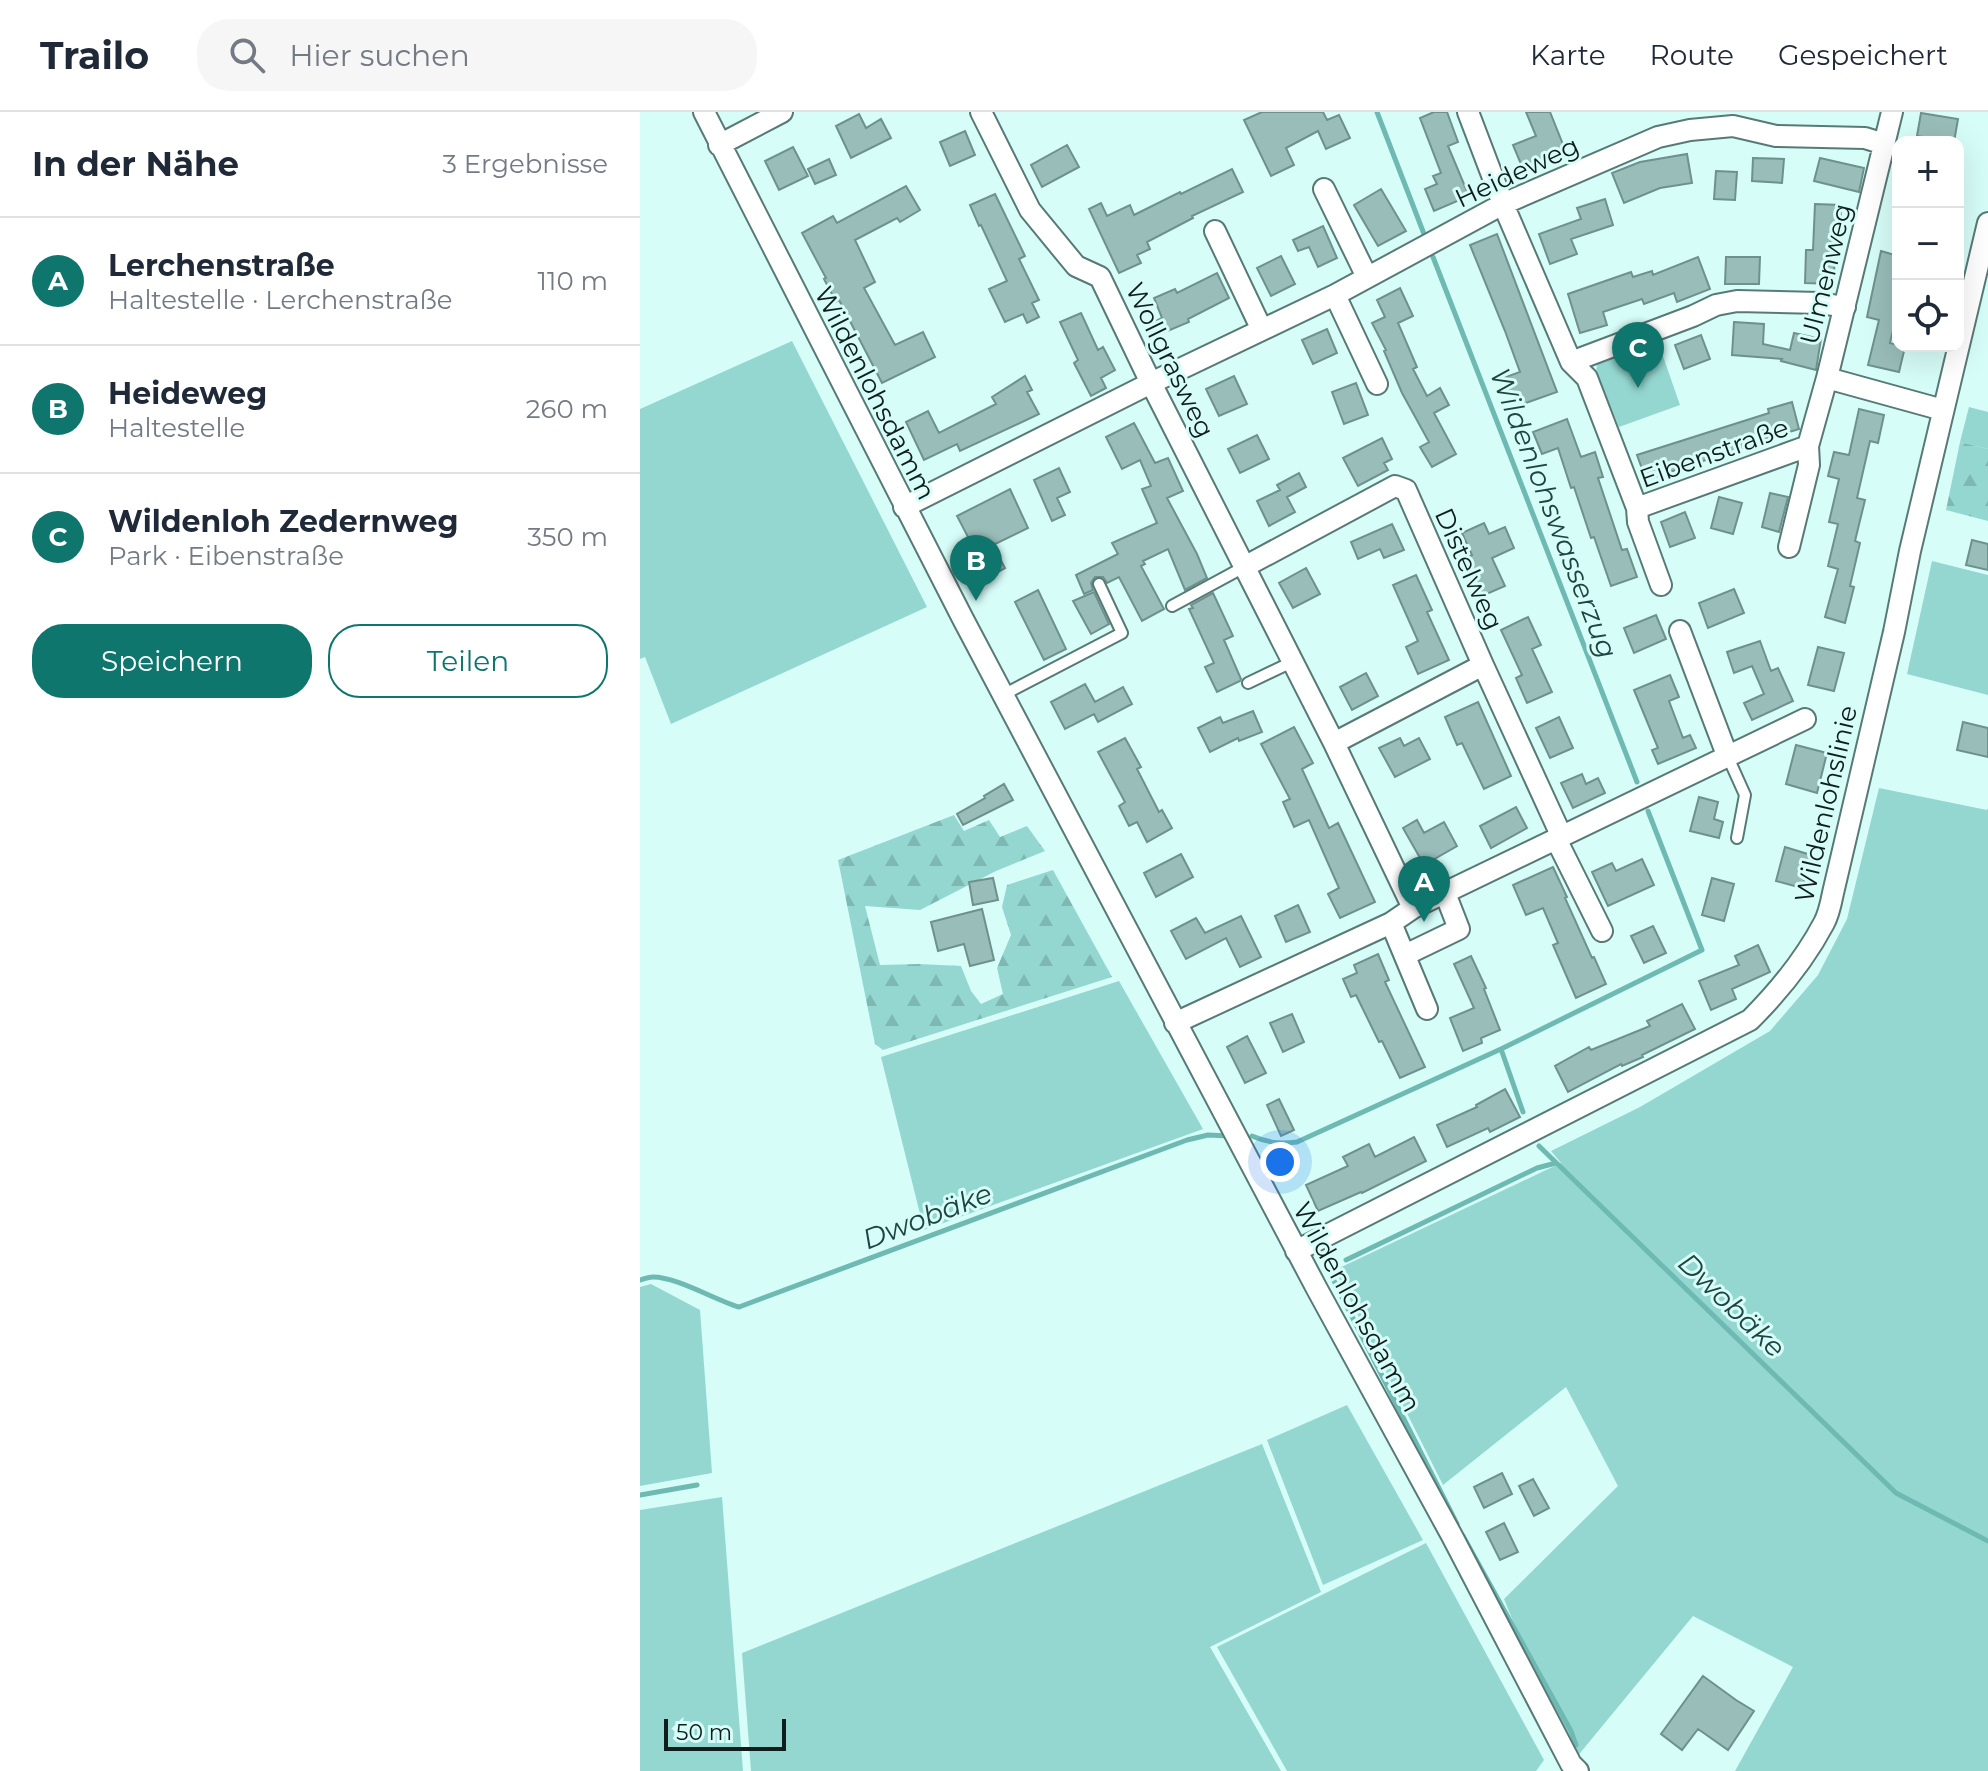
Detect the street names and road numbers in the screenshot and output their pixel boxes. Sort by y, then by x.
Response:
street label: Heideweg [1450,129,1584,215]
street label: Ulmenweg [1793,200,1859,348]
street label: Wollgrasweg [1119,277,1221,443]
street label: Wildenlohsdamm [807,281,943,505]
street label: Eibenstraße [1635,411,1793,495]
street label: Distelweg [1428,503,1510,635]
street label: Wildenlohslinie [1788,702,1864,906]
street label: Wildenlohsdamm [1286,1196,1428,1418]

